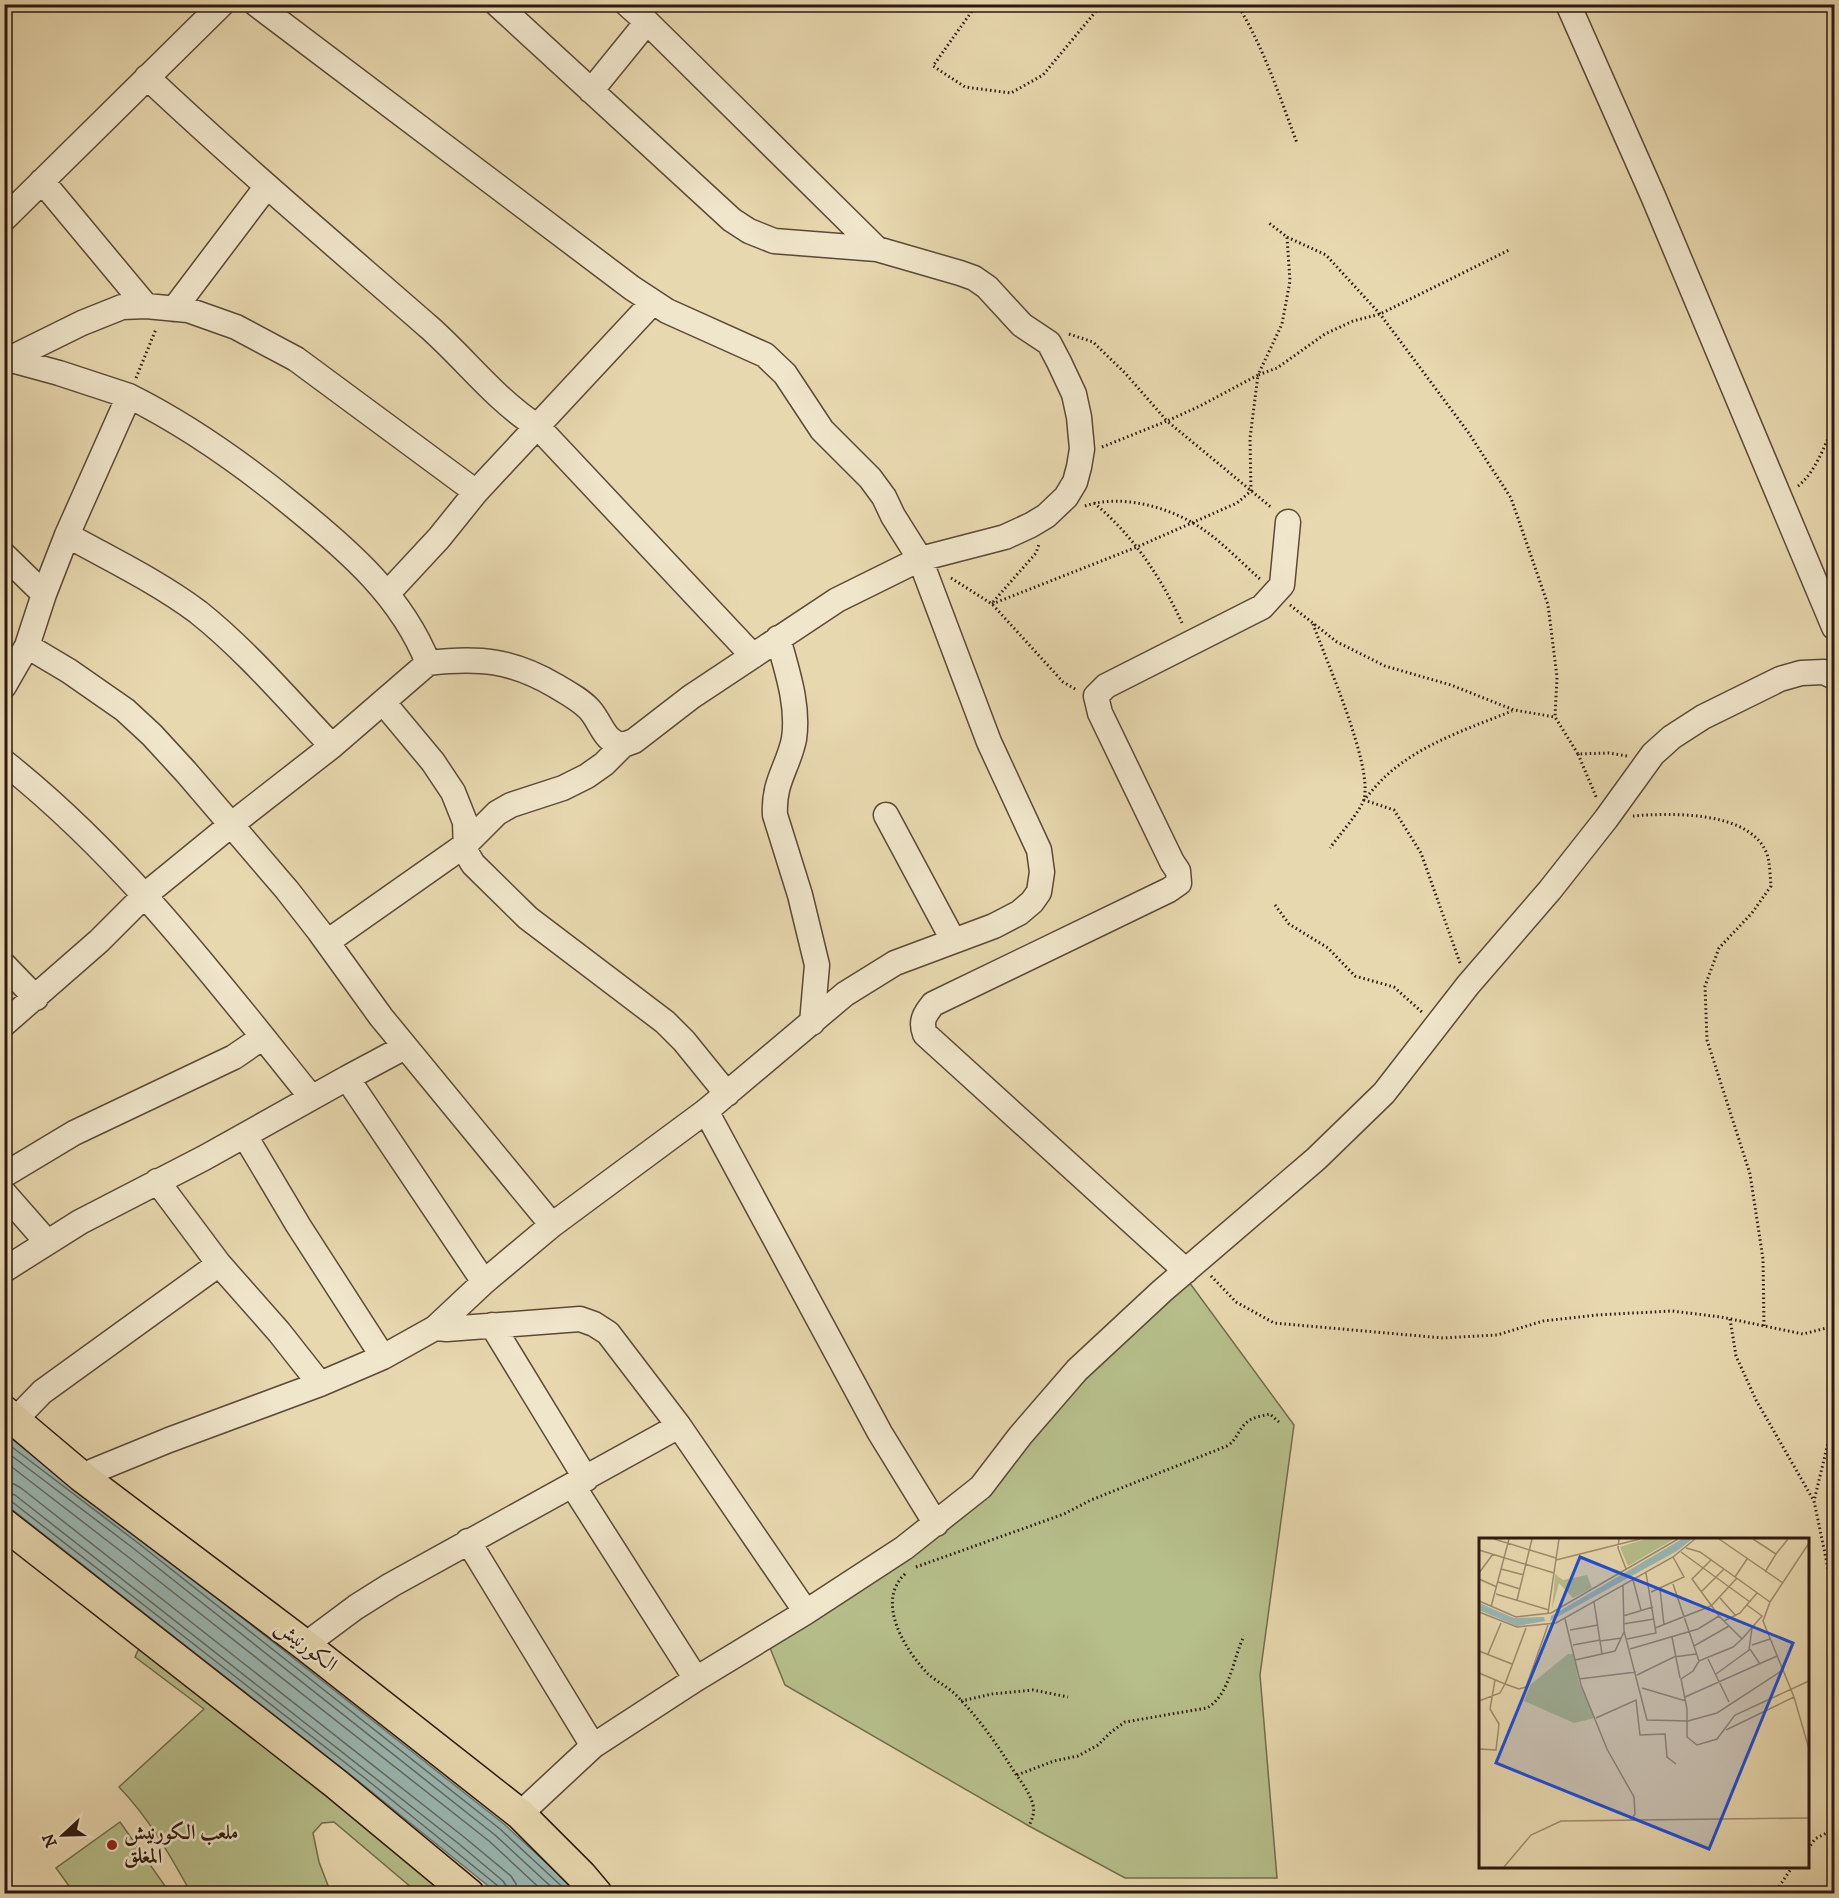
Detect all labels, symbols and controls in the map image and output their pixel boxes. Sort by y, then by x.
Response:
inset map [1479,1538,1809,1868]
street label: الكورنيش [270,1614,342,1678]
north arrow [33,1805,93,1865]
place label: ملعب الكورنيش المغلق [124,1820,239,1870]
text: N [38,1830,62,1850]
marker: ملعب الكورنيش المغلق [105,1838,119,1852]

